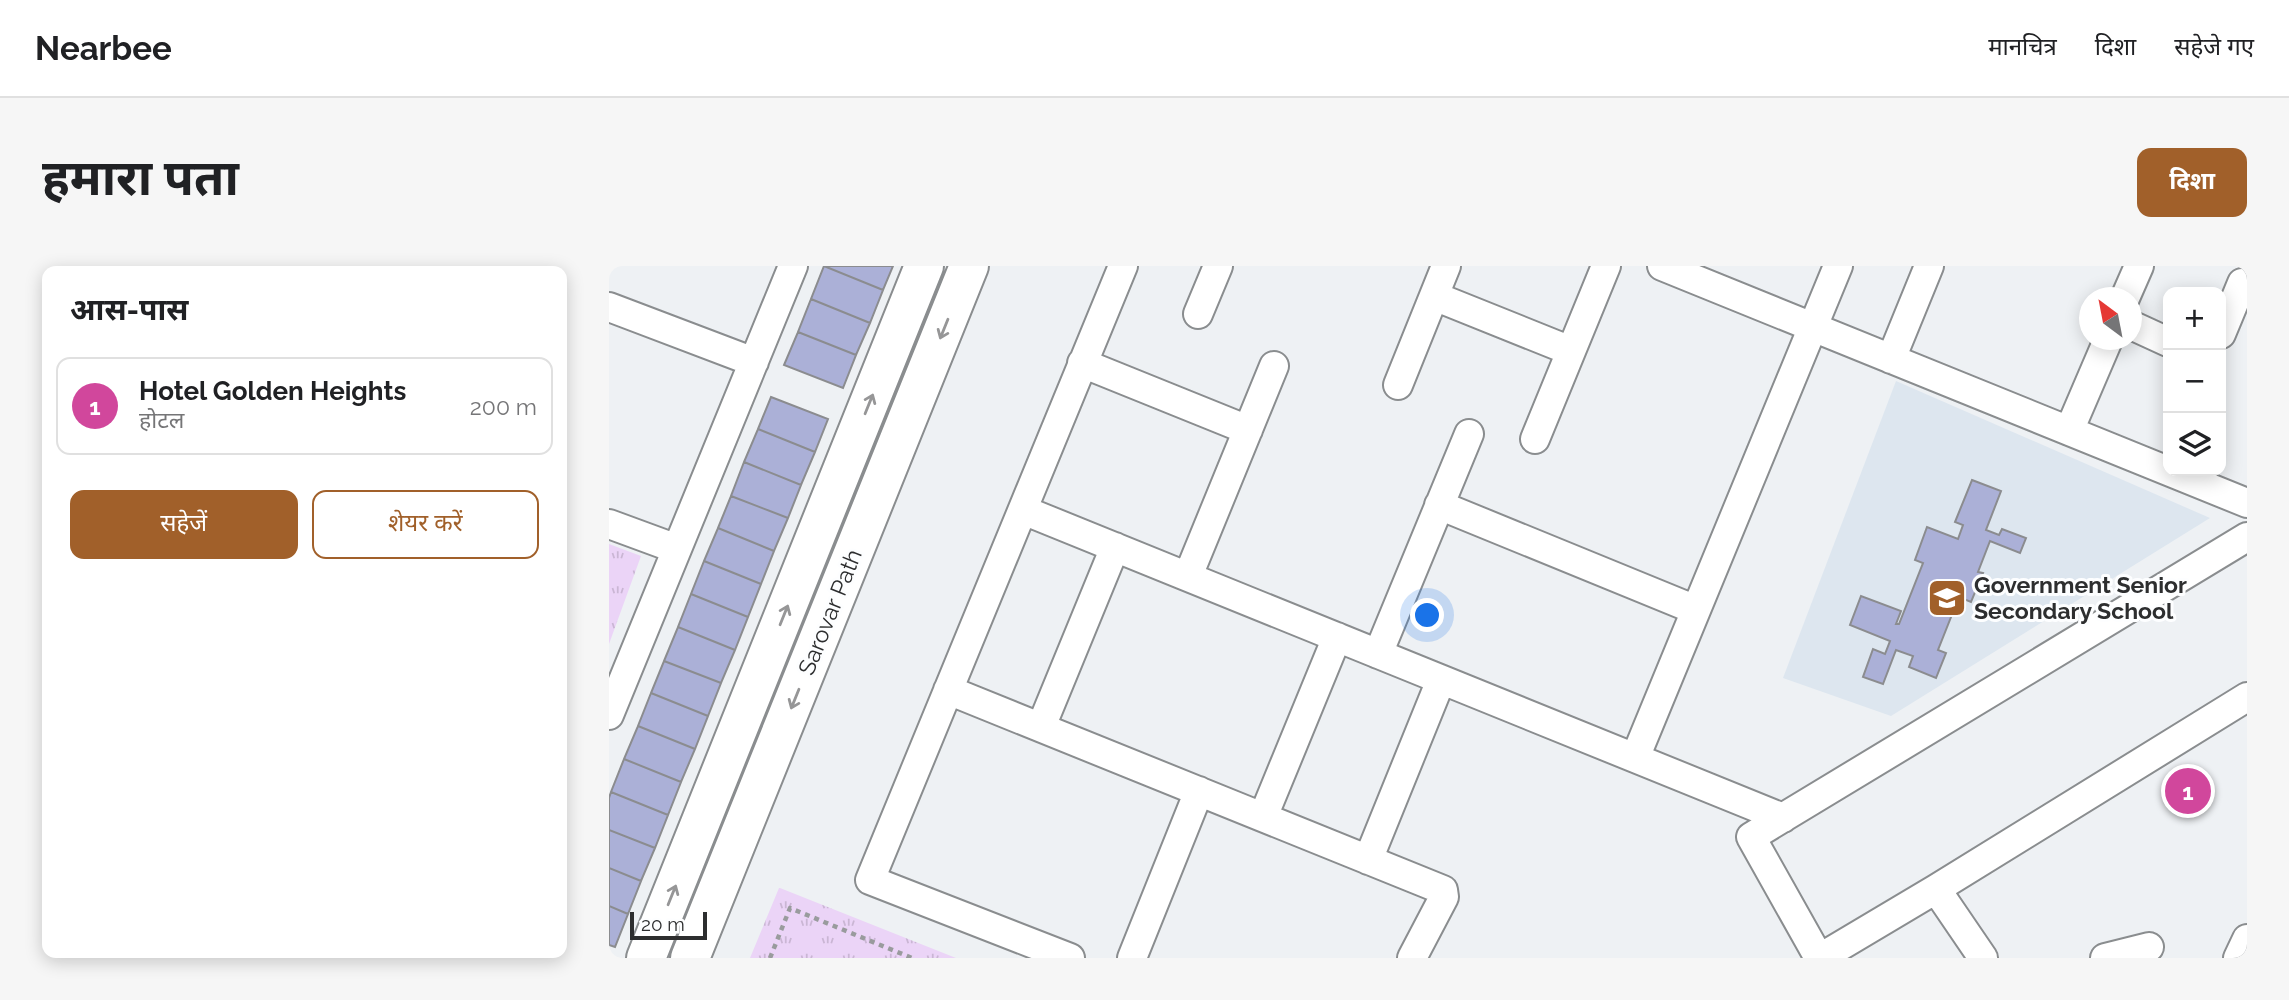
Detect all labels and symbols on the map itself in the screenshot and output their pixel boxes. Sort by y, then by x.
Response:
north arrow [2079,287,2142,350]
one-way arrow [936,318,949,340]
one-way arrow [863,394,876,416]
street label: Sarovar Path [792,545,867,679]
place label: Government Senior Secondary School [1974,571,2187,624]
school or university icon: Government Senior Secondary School [1926,577,1968,619]
your location [1410,598,1444,632]
one-way arrow [778,605,791,627]
one-way arrow [787,688,800,710]
pin: 1 [2165,765,2211,817]
one-way arrow [666,884,679,906]
scale bar [630,909,707,941]

